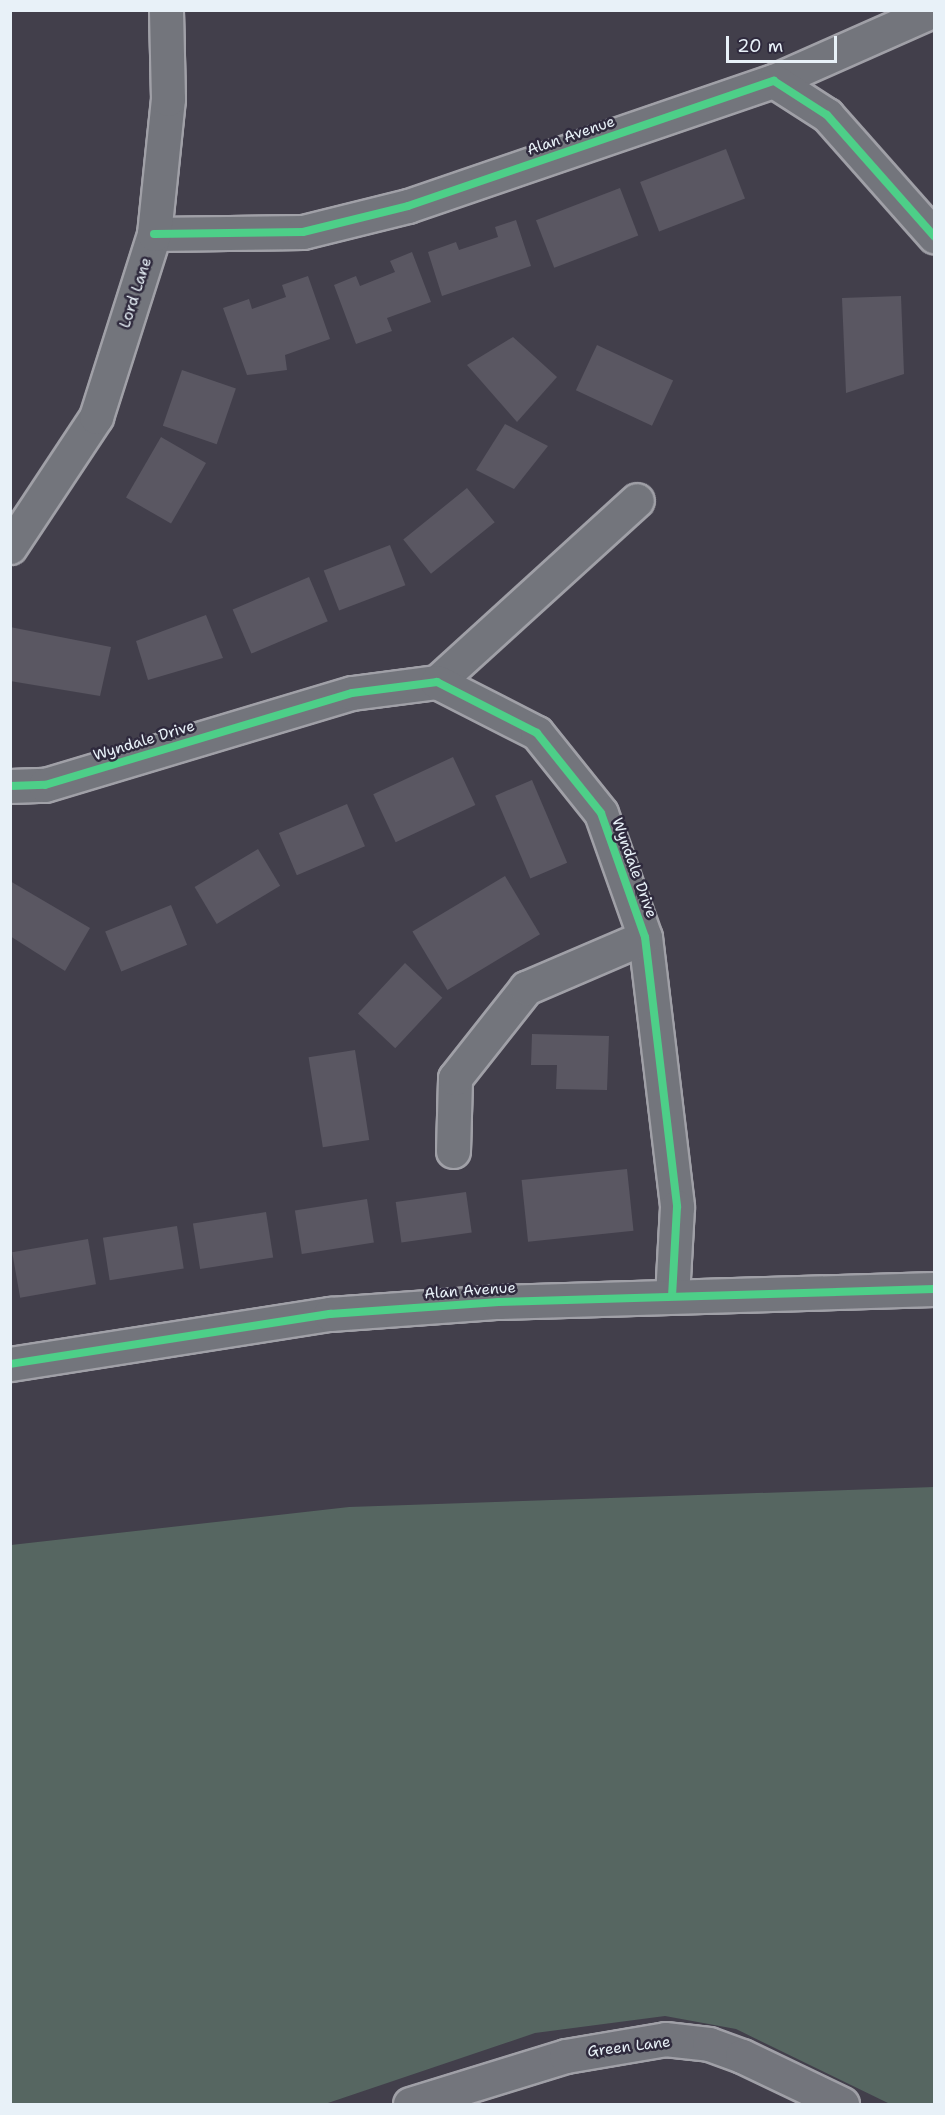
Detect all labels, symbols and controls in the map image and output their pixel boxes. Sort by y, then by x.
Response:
scale bar [729,24,840,62]
text: 20 m [737,34,783,58]
street label: Alan Avenue [525,113,617,159]
street label: Lord Lane [116,256,156,330]
street label: Wyndale Drive [91,717,197,765]
street label: Wyndale Drive [608,815,660,921]
street label: Alan Avenue [424,1279,516,1303]
street label: Green Lane [586,2033,672,2061]

